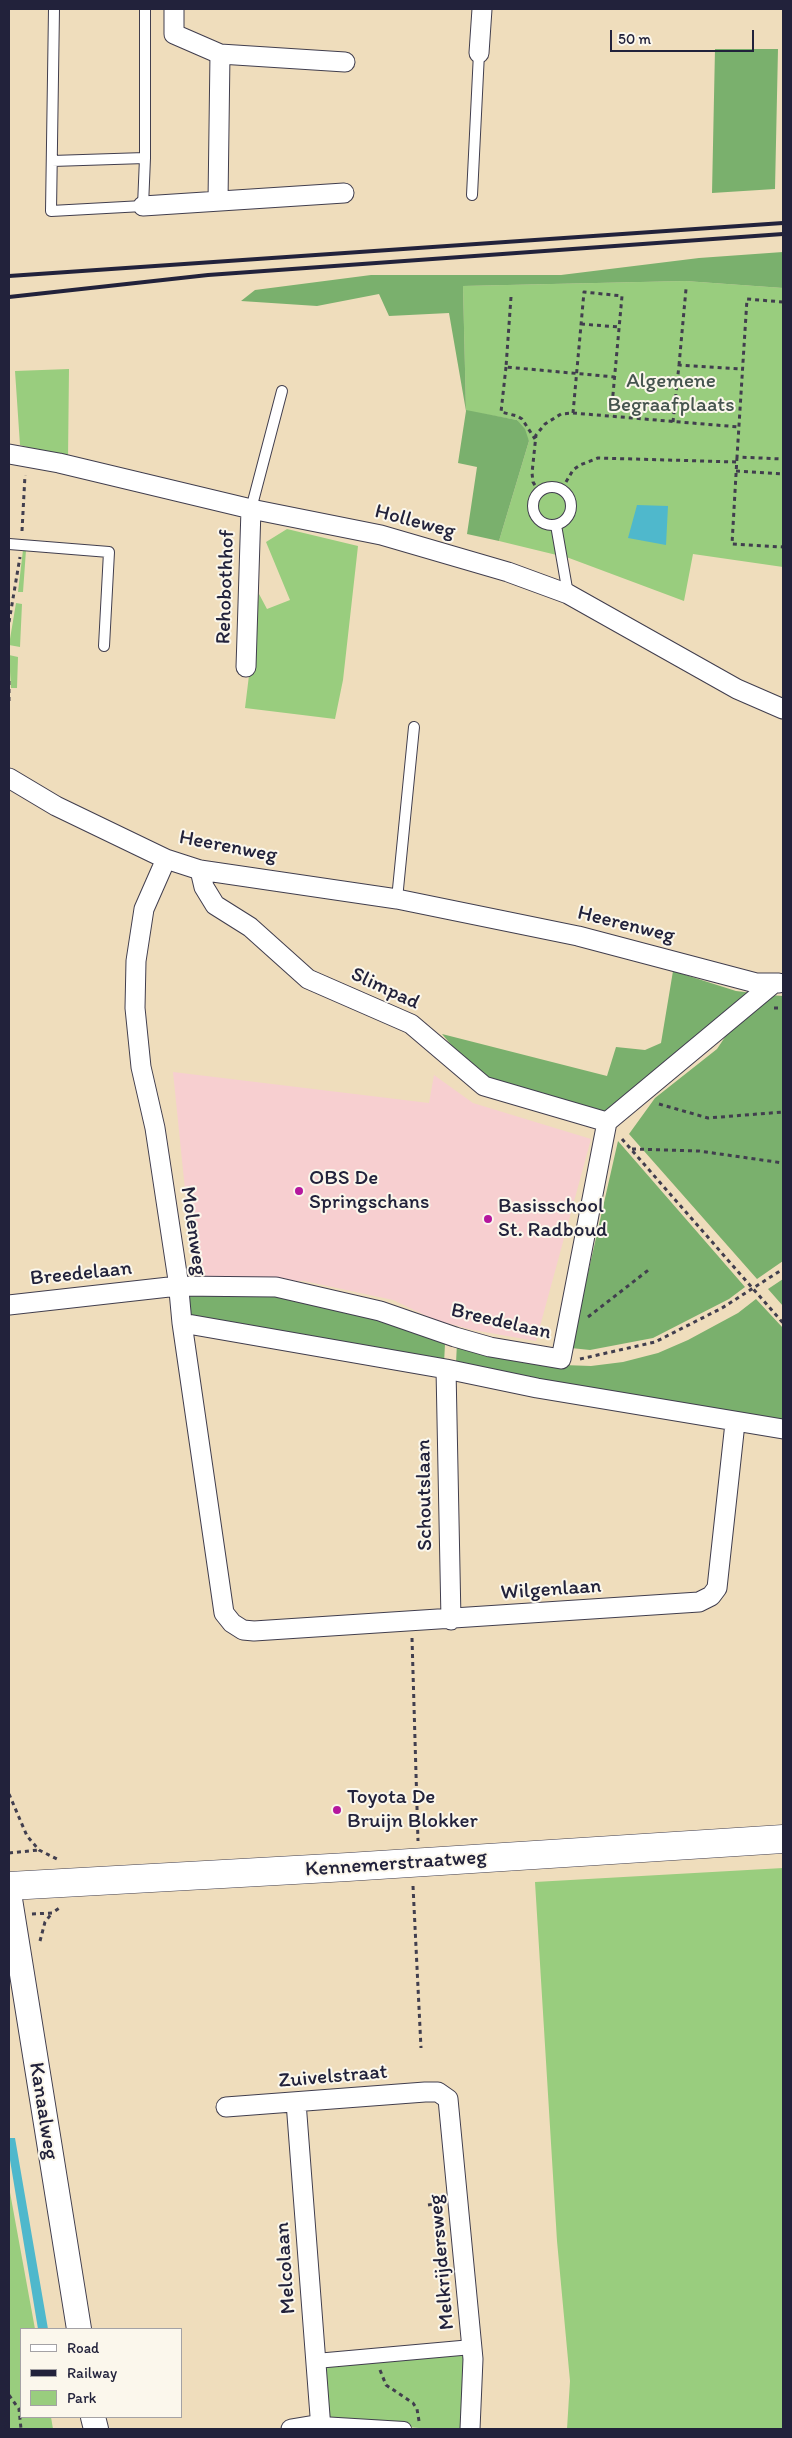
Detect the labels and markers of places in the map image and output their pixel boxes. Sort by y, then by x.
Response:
place label: OBS De Springschans [309,1166,429,1216]
marker: OBS De Springschans [293,1185,305,1197]
place label: Basisschool St. Radboud [498,1194,607,1244]
marker: Basisschool St. Radboud [482,1213,494,1225]
place label: Toyota De Bruijn Blokker [347,1785,478,1835]
marker: Toyota De Bruijn Blokker [331,1804,343,1816]

